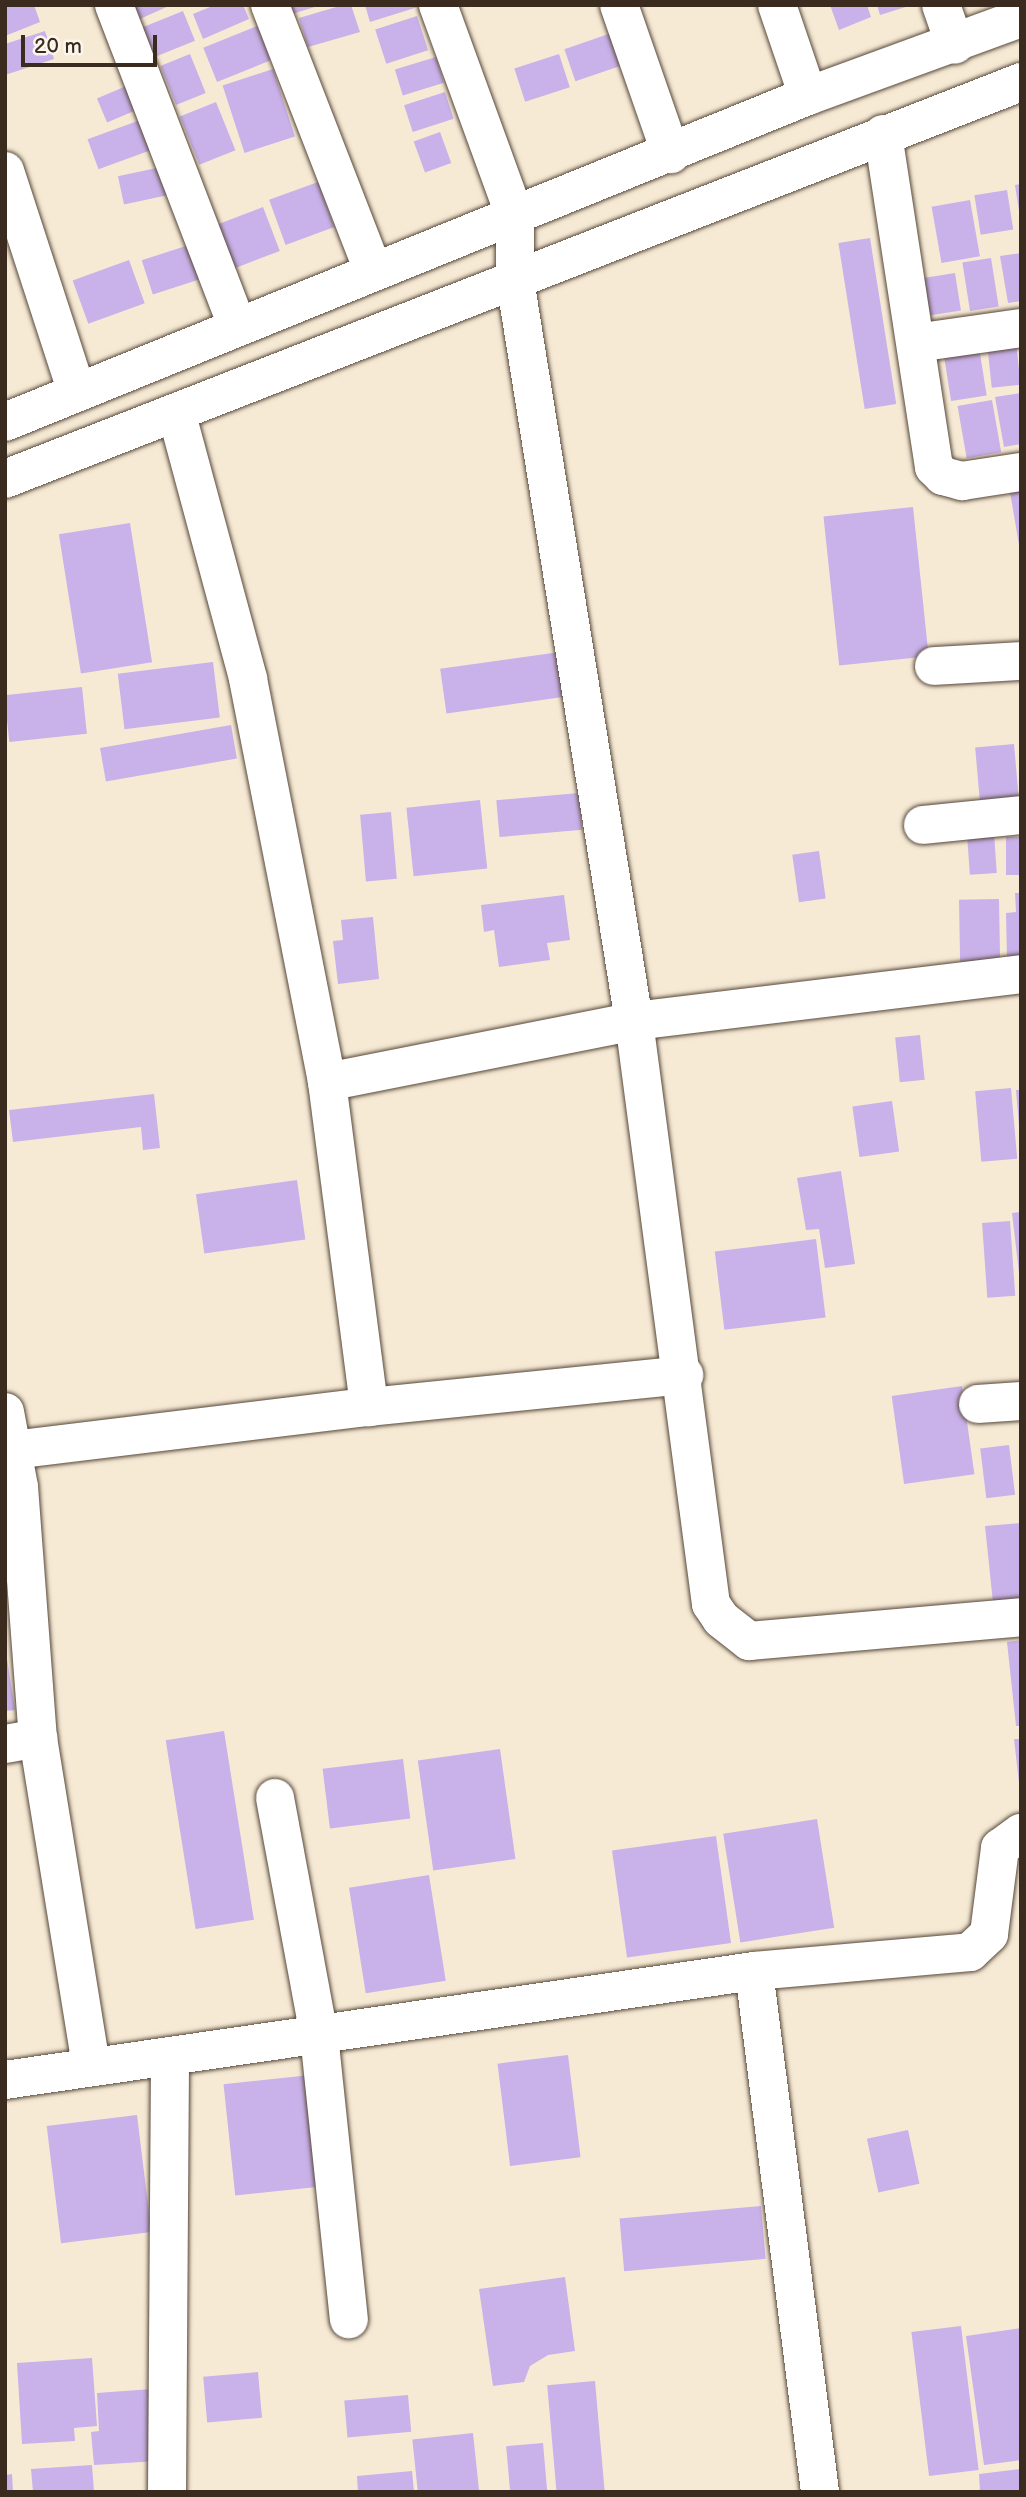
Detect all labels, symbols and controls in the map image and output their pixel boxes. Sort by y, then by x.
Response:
scale bar [24,21,161,65]
text: 20 m [34,34,82,59]

